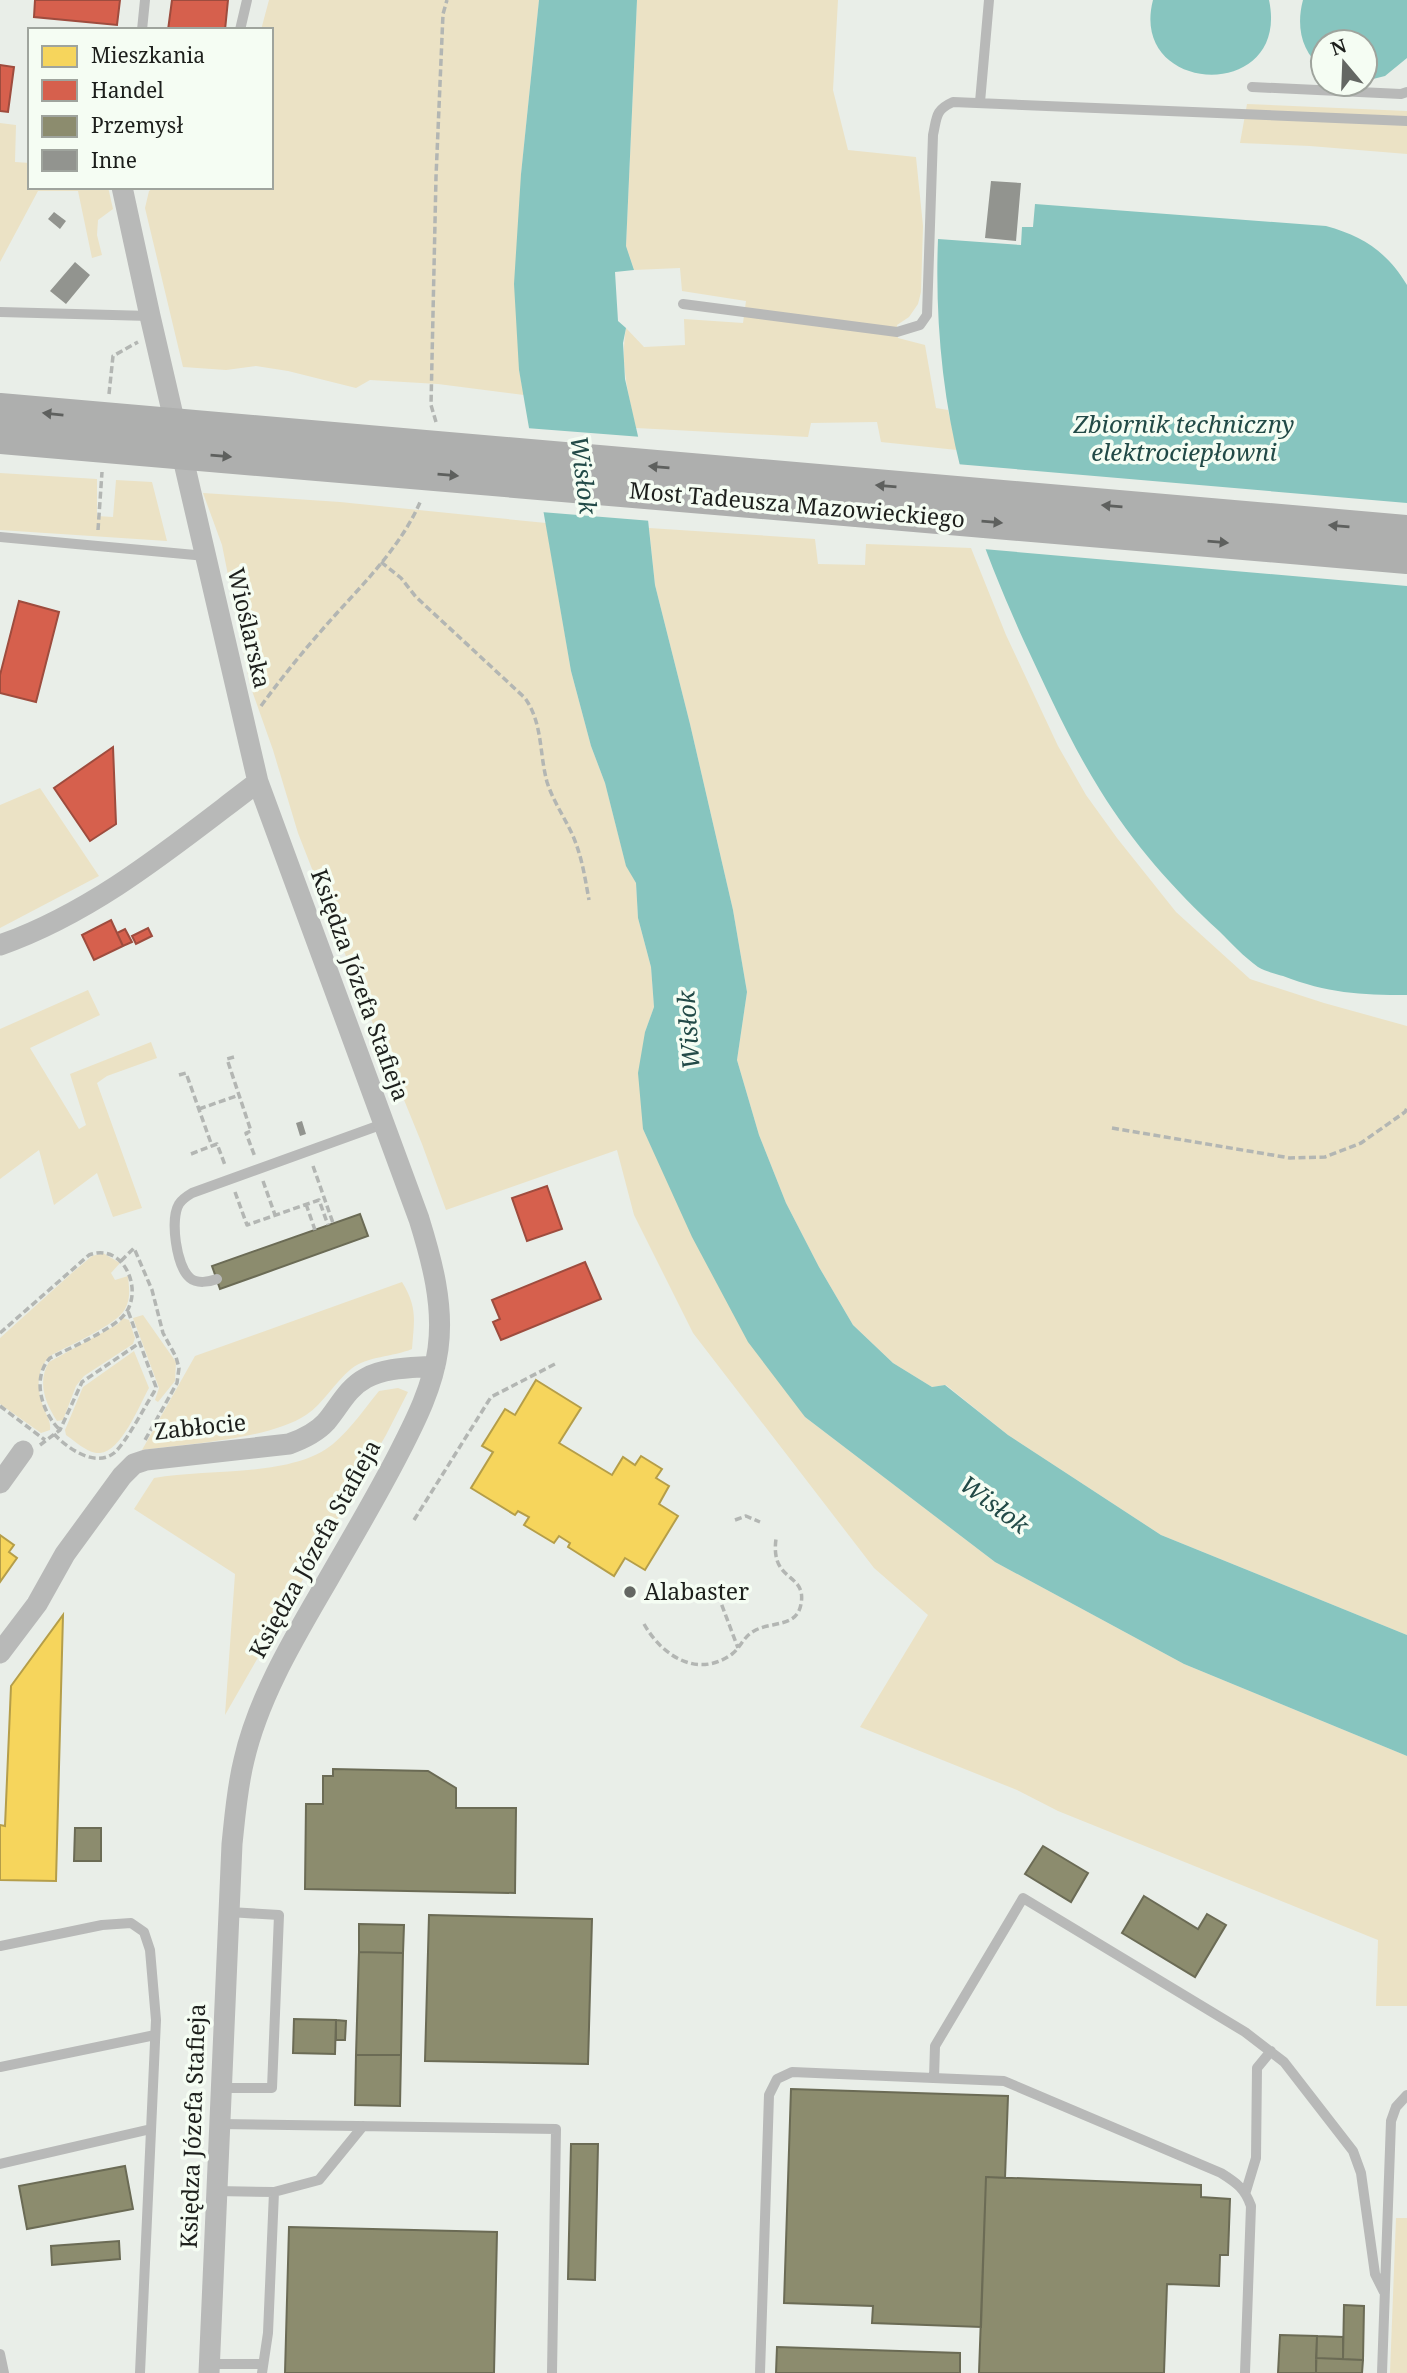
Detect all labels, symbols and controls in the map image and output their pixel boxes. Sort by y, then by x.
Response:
legend [28,28,273,189]
north arrow [1309,28,1379,98]
text: N [1327,32,1350,62]
text: Mieszkania [91,41,205,69]
text: Handel [91,76,164,104]
text: Przemysł [91,111,183,139]
text: Inne [91,146,137,174]
water label: Zbiornik techniczny elektrociepłowni [1073,407,1294,468]
one-way arrow [42,408,64,419]
water label: Wisłok [563,434,606,517]
one-way arrow [210,451,232,462]
one-way arrow [648,461,670,472]
one-way arrow [437,470,459,481]
street label: Most Tadeusza Mazowieckiego [628,473,966,535]
one-way arrow [874,481,896,492]
one-way arrow [1101,500,1123,511]
one-way arrow [981,517,1003,528]
one-way arrow [1328,520,1350,531]
one-way arrow [1207,537,1229,548]
street label: Wioślarska [221,564,279,691]
street label: Księdza Józefa Stafieja [304,864,418,1105]
water label: Wisłok [668,988,707,1071]
street label: Zabłocie [152,1405,248,1447]
street label: Księdza Józefa Stafieja [241,1434,387,1663]
water label: Wisłok [954,1467,1037,1541]
place label: Alabaster [644,1575,749,1607]
marker: Alabaster [622,1584,638,1600]
street label: Księdza Józefa Stafieja [172,2003,212,2249]

